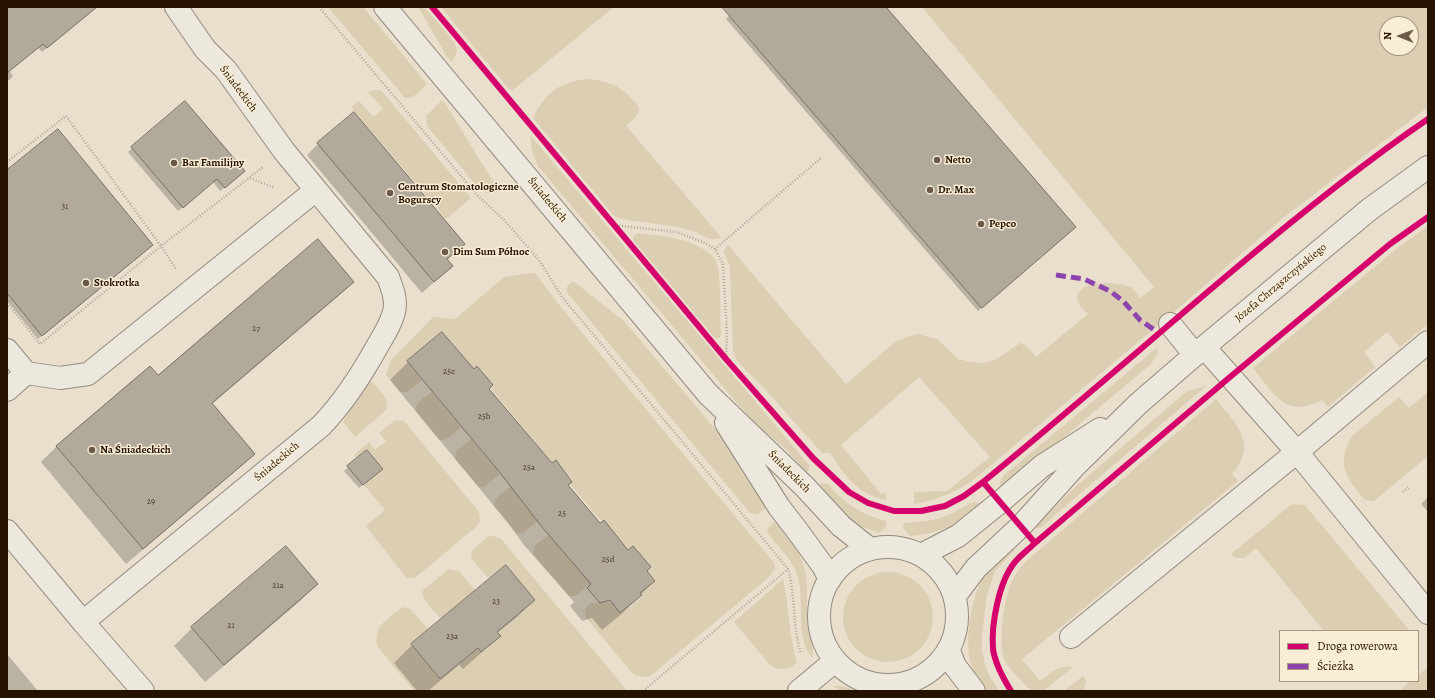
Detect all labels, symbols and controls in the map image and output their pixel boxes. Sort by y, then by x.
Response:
north arrow [1379,16,1419,56]
text: N [1380,32,1395,40]
street label: Śniadeckich [216,63,260,115]
place label: Netto [945,153,971,167]
marker: Netto [932,155,942,165]
place label: Bar Familijny [182,156,244,170]
marker: Bar Familijny [169,158,179,168]
street label: Śniadeckich [524,175,570,225]
place label: Centrum Stomatologiczne Bogurscy [398,180,519,206]
place label: Dr. Max [938,183,974,197]
marker: Dr. Max [925,185,935,195]
marker: Centrum Stomatologiczne Bogurscy [385,188,395,198]
house number: 31 [62,202,68,212]
place label: Pepco [989,217,1016,231]
marker: Pepco [976,219,986,229]
street label: Józefa Chrząszczyńskiego [1232,241,1330,325]
place label: Dim Sum Północ [453,245,529,259]
marker: Dim Sum Północ [440,247,450,257]
place label: Stokrotka [94,276,140,290]
marker: Stokrotka [81,278,91,288]
house number: 27 [252,324,260,334]
house number: 25c [443,367,455,377]
house number: 25b [478,412,490,422]
street label: Śniadeckich [252,439,302,485]
place label: Na Śniadeckich [100,443,171,457]
marker: Na Śniadeckich [87,445,97,455]
street label: Śniadeckich [765,448,813,496]
house number: 25a [523,463,535,473]
house number: 29 [147,497,155,507]
house number: 25 [558,509,566,519]
house number: 25d [602,555,614,565]
house number: 21a [272,581,284,591]
house number: 23 [492,597,500,607]
house number: 21 [227,621,235,631]
legend [1279,630,1419,682]
house number: 23a [446,632,458,642]
text: Droga rowerowa [1317,638,1398,654]
text: Ścieżka [1317,658,1354,674]

